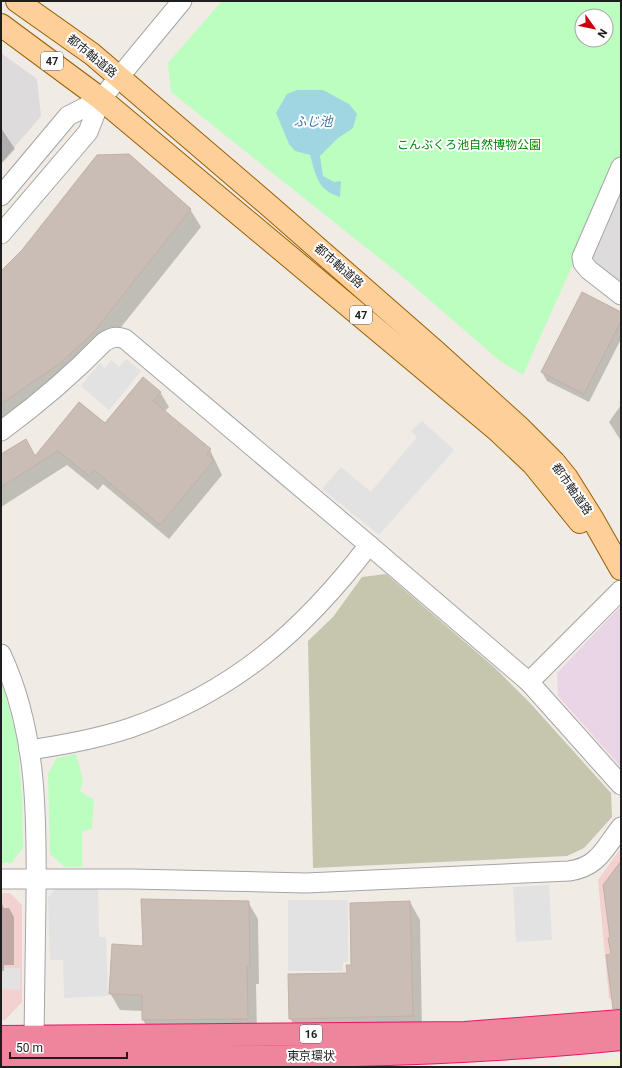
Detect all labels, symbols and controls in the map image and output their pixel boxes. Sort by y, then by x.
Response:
north arrow [574,8,614,48]
text: N [594,26,610,40]
street label: 都市軸道路 [64,32,120,80]
road number: 47 [41,52,63,70]
water label: ふじ池 [293,114,334,129]
park label: こんぶくろ池自然博物公園 [397,138,541,152]
street label: 都市軸道路 [312,241,366,291]
road number: 47 [350,306,372,324]
street label: 都市軸道路 [549,460,595,518]
road number: 16 [300,1025,322,1043]
scale bar [10,1034,127,1060]
text: 50 m [16,1041,43,1055]
street label: 東京環状 [287,1049,335,1063]

